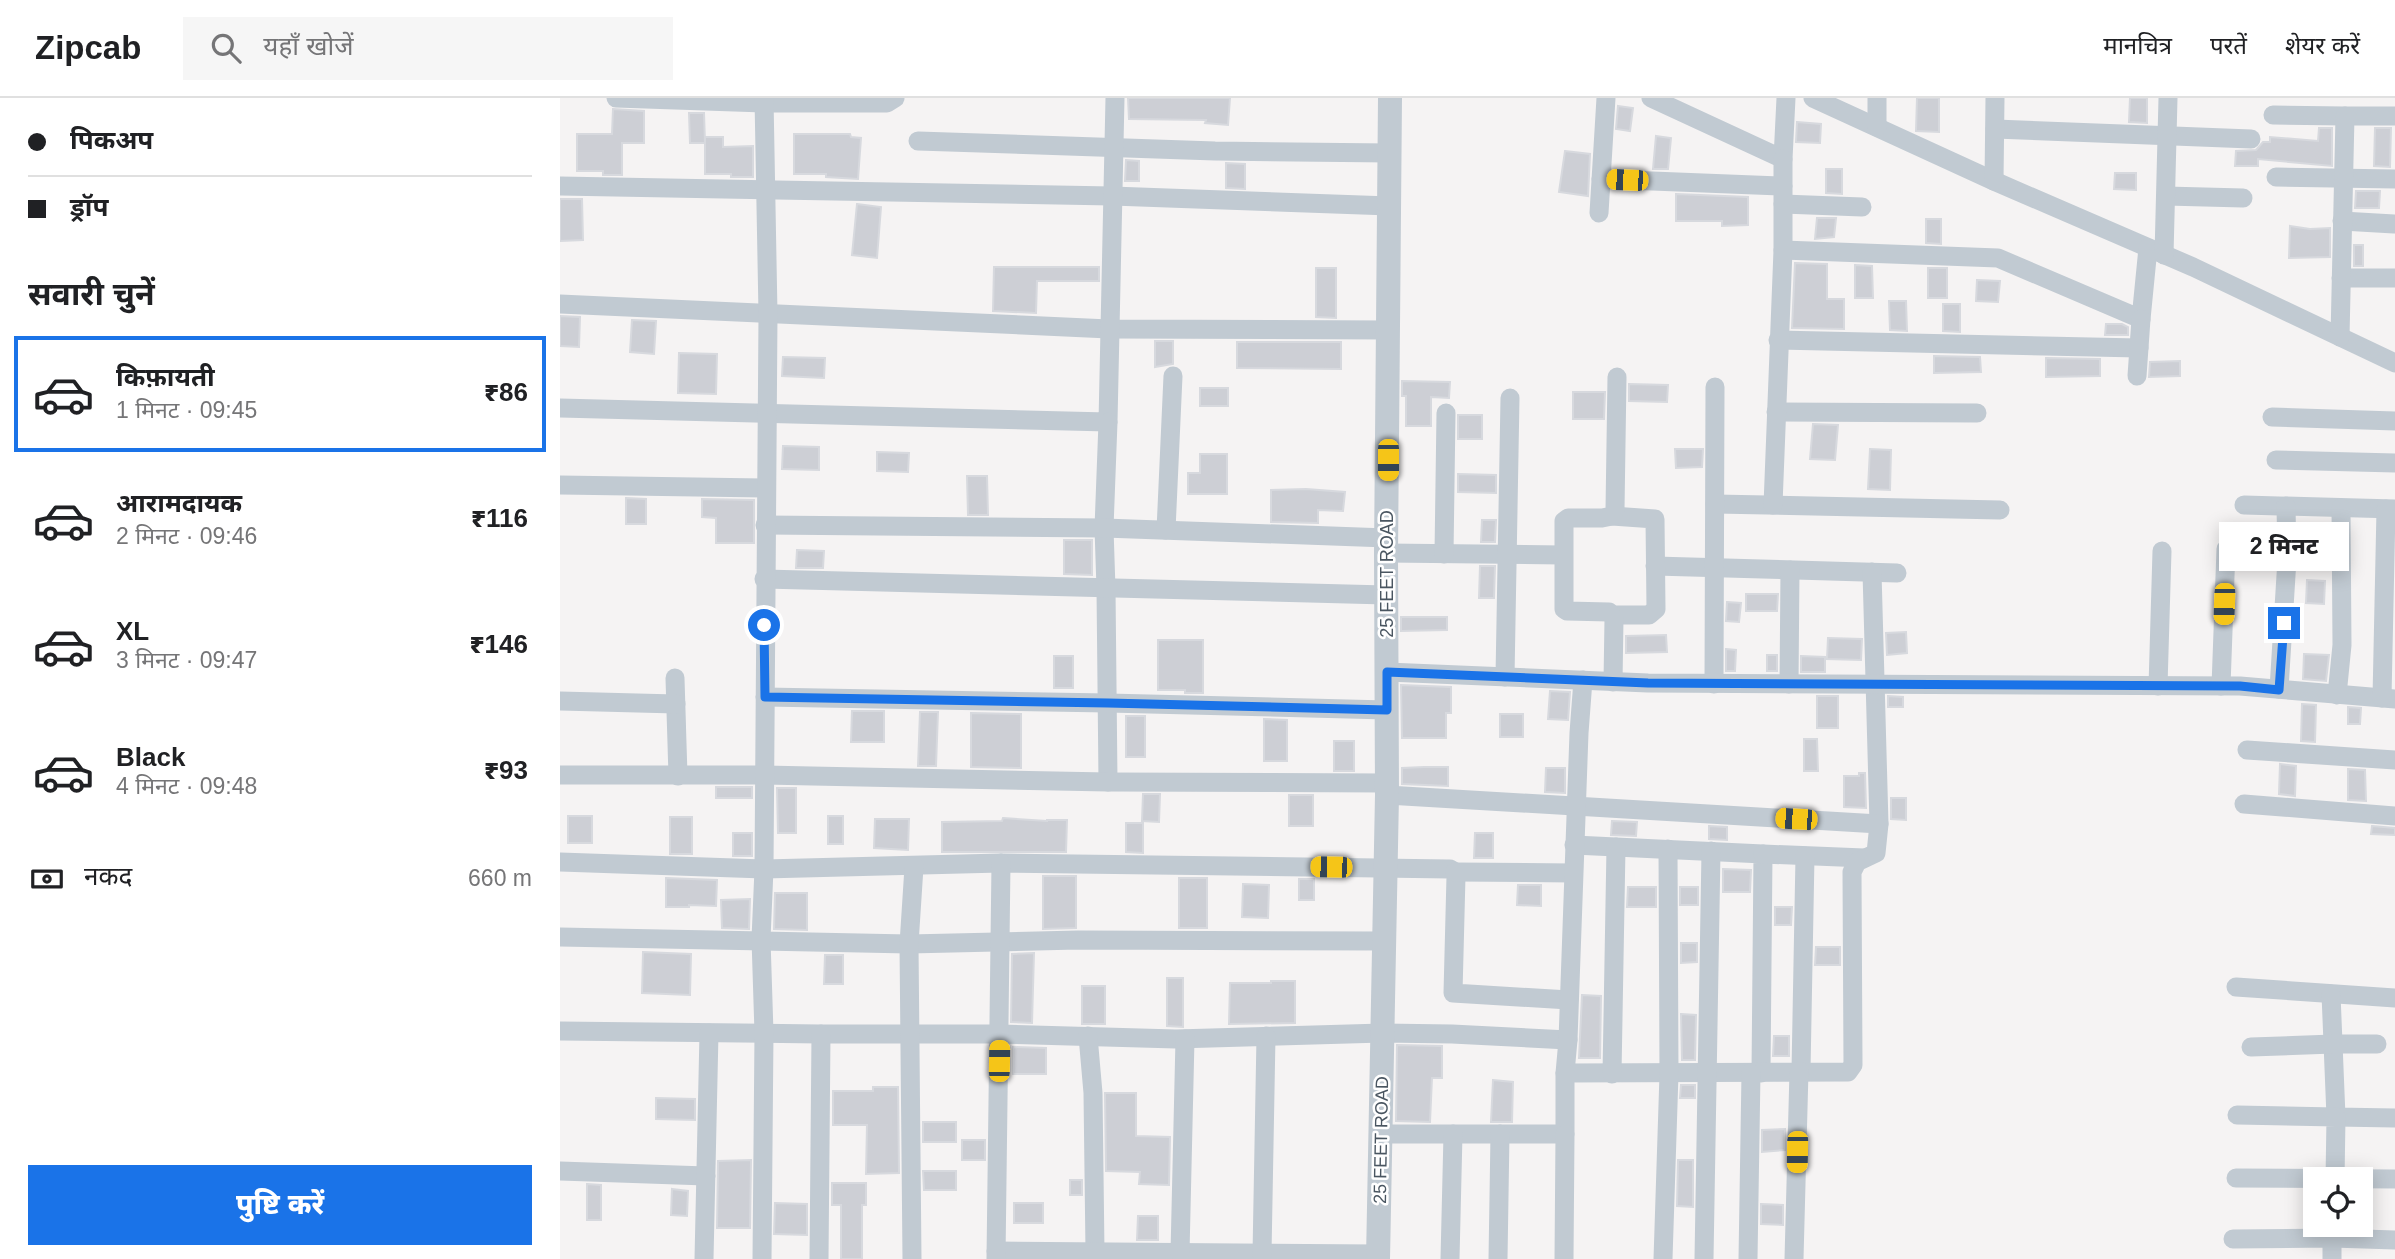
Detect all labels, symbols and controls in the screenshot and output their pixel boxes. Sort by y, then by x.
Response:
search box [183,17,673,80]
text: Zipcab [35,29,141,66]
icon: search [207,29,245,67]
text: यहाँ खोजें [263,31,354,61]
text: मानचित्र [2103,32,2172,59]
text: परतें [2210,32,2247,59]
text: शेयर करें [2285,32,2360,59]
text: पिकअप [70,125,153,155]
car [1606,169,1649,191]
text: ड्रॉप [70,192,108,222]
text: सवारी चुनें [28,276,155,312]
text: किफ़ायती [116,362,215,392]
icon: car [32,363,95,426]
text: ₹86 [484,377,528,407]
text: 1 मिनट · 09:45 [116,397,257,423]
car [1378,439,1399,481]
text: आरामदायक [116,488,242,518]
icon: car [32,489,95,552]
text: ₹116 [471,503,528,533]
street label: 25 FEET ROAD [1377,510,1397,638]
callout: 2 मिनट [2219,522,2349,570]
text: 2 मिनट · 09:46 [116,523,257,549]
text: 2 मिनट [2250,533,2318,559]
car [2213,583,2236,625]
route end [2268,607,2300,639]
route start [748,609,780,641]
icon: car [32,615,95,678]
text: XL [116,616,149,646]
text: ₹146 [470,629,528,659]
text: 3 मिनट · 09:47 [116,647,257,673]
icon: car [32,741,95,804]
text: Black [116,742,185,772]
text: ₹93 [484,755,528,785]
text: 4 मिनट · 09:48 [116,773,257,799]
car [1775,807,1818,831]
car [1310,856,1353,878]
icon: cash [28,860,66,898]
text: नकद [84,861,132,891]
text: 660 m [468,865,532,891]
car [989,1040,1010,1082]
street label: 25 FEET ROAD [1370,1076,1392,1204]
car [1787,1131,1808,1173]
button: पुष्टि करें [28,1165,532,1245]
map controls [2303,1167,2373,1237]
button: locate [2303,1167,2373,1237]

